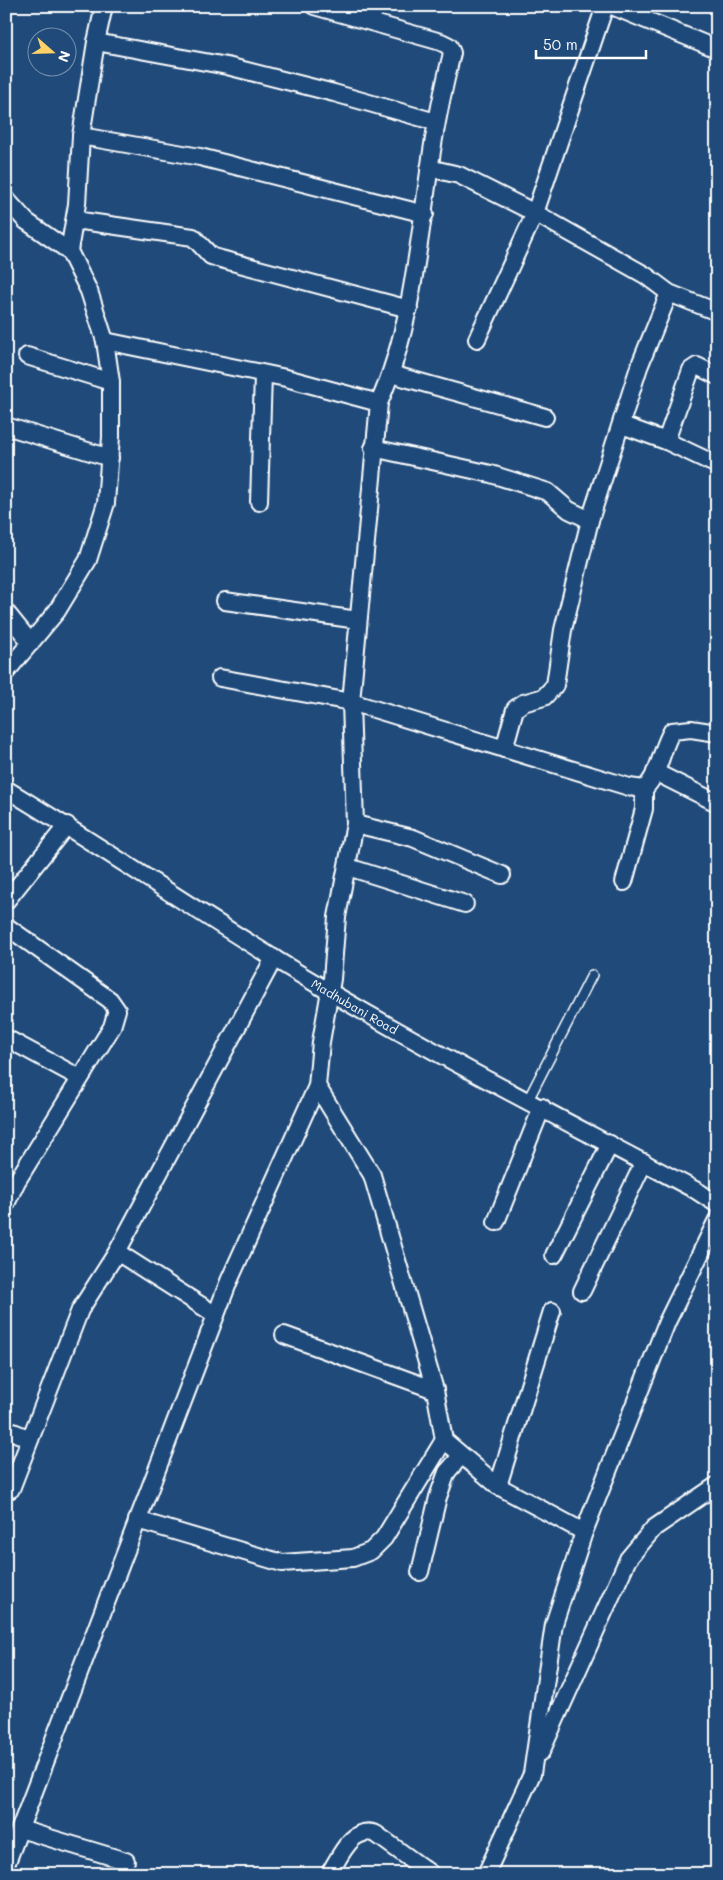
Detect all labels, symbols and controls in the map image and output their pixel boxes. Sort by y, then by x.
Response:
north arrow [28,28,78,78]
scale bar [536,28,646,60]
text: 50 m [543,34,578,54]
text: N [54,48,75,65]
street label: Madhubani Road [309,975,401,1038]

